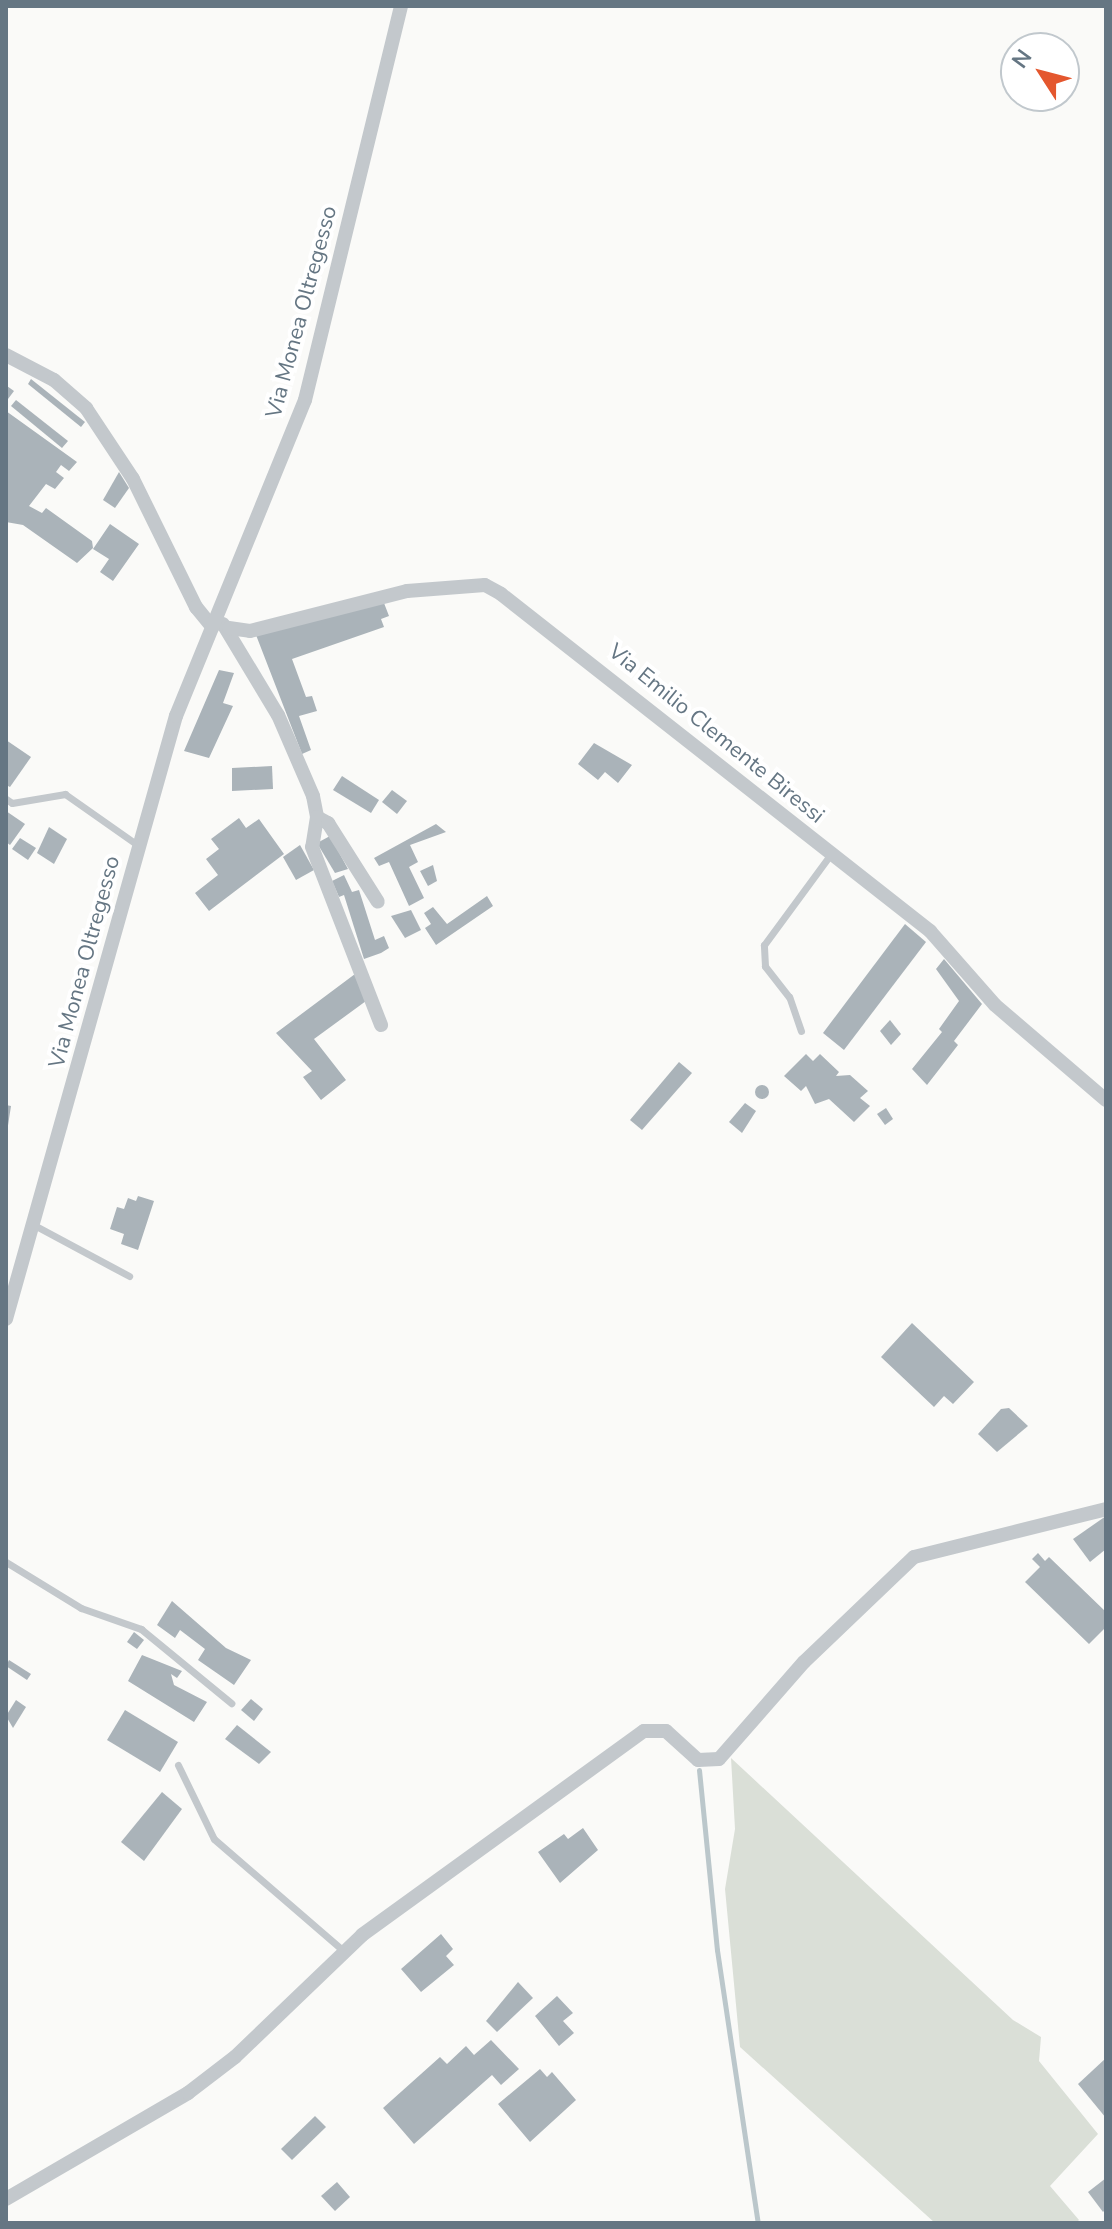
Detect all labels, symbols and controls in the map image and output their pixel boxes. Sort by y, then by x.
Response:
north arrow [1000,32,1080,112]
text: N [1005,44,1039,75]
street label: Via Monea Oltregesso [261,203,343,421]
street label: Via Emilio Clemente Biressi [603,639,829,829]
street label: Via Monea Oltregesso [44,853,126,1071]

